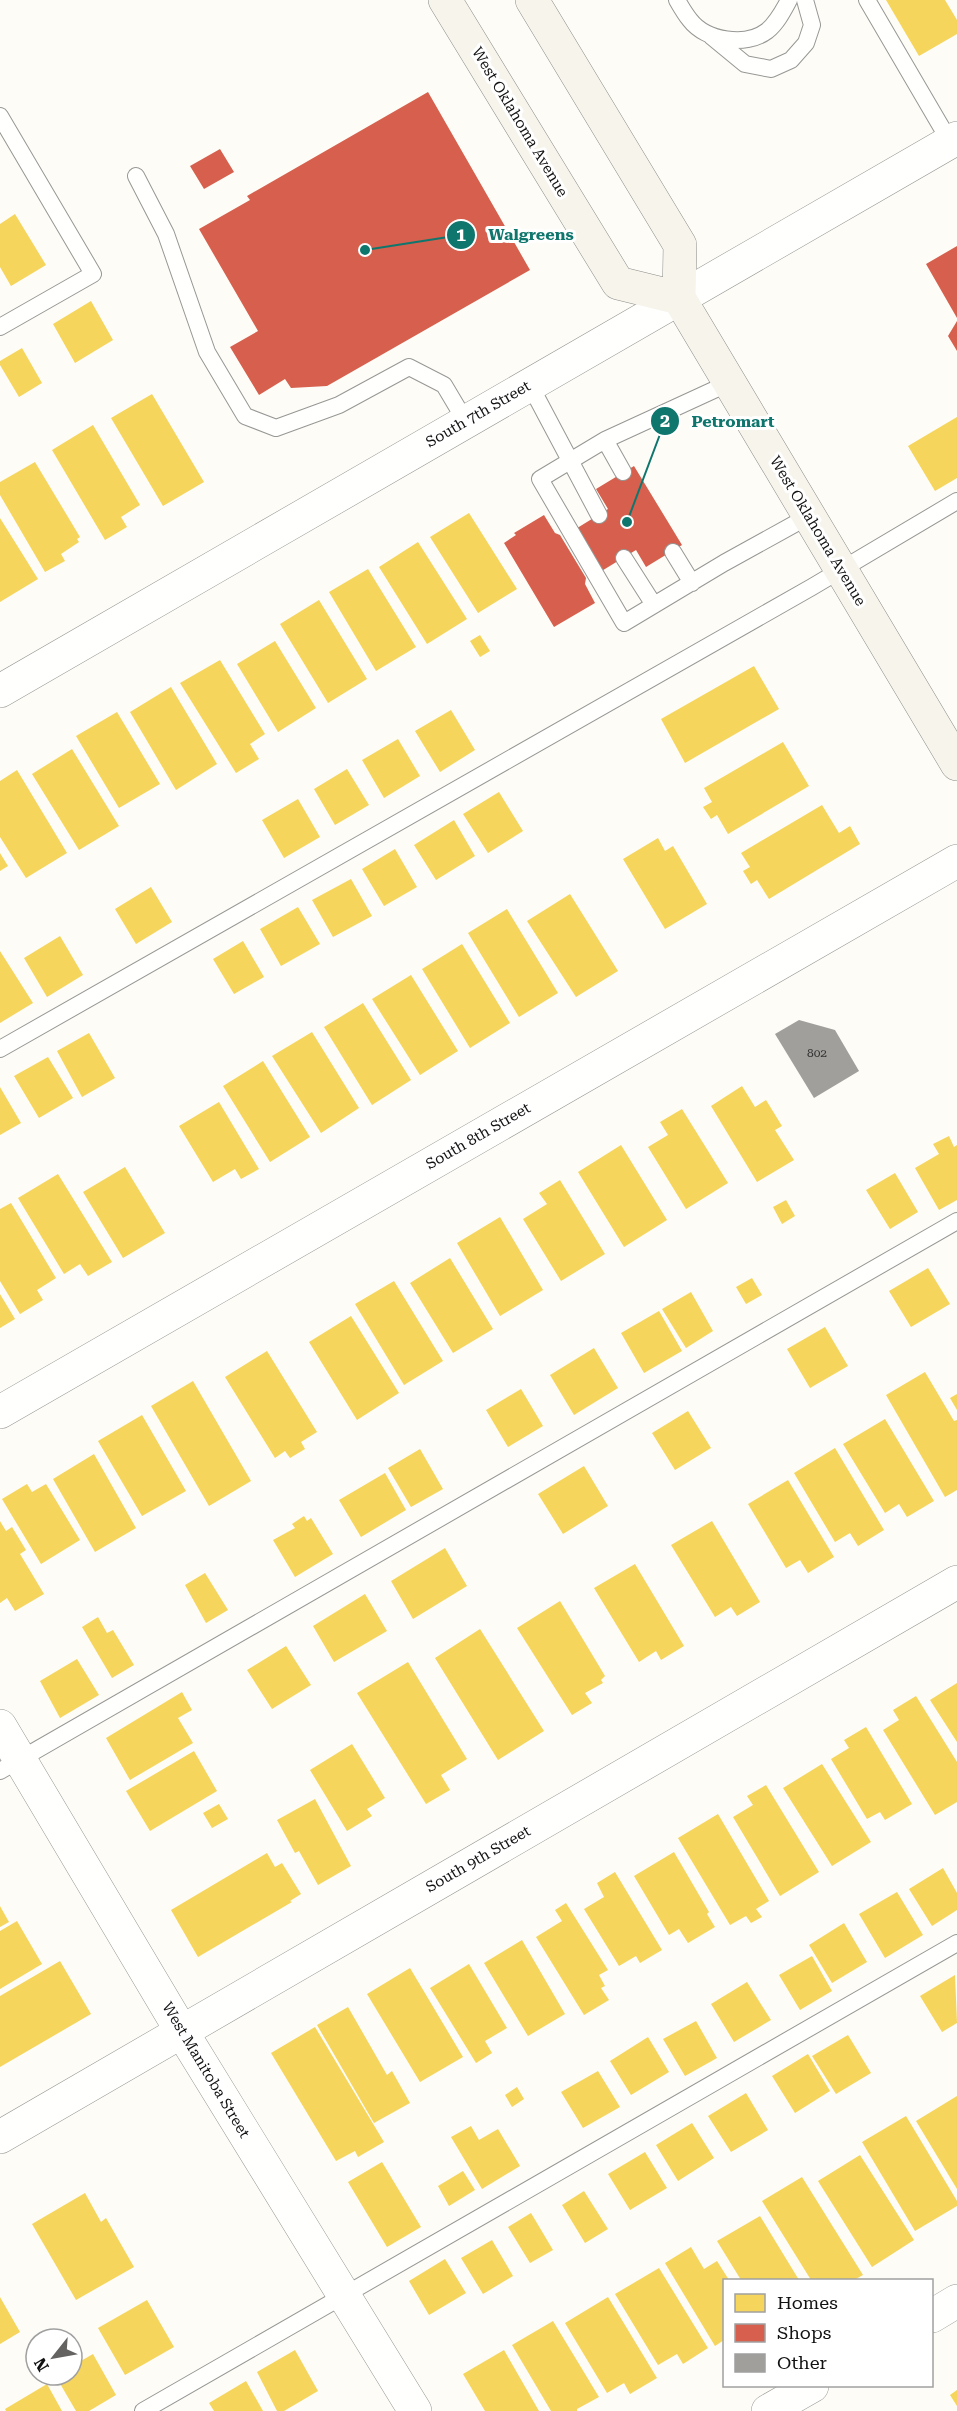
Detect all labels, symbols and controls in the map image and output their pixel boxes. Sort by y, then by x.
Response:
street label: West Oklahoma Avenue [468,44,572,200]
callout: Walgreens [446,218,585,252]
text: 1 [456,224,466,245]
text: Walgreens [488,225,574,244]
street label: South 7th Street [423,377,534,451]
callout: Petromart [650,404,787,438]
text: 2 [660,410,670,431]
text: Petromart [692,412,775,431]
street label: West Oklahoma Avenue [766,453,870,609]
house number: 802 [807,1046,827,1060]
street label: South 8th Street [423,1099,534,1173]
street label: South 9th Street [423,1822,534,1896]
street label: West Manitoba Street [158,1999,254,2141]
legend [723,2279,933,2387]
text: Homes [777,2292,838,2313]
text: Shops [777,2322,831,2343]
north arrow [24,2327,84,2387]
text: Other [777,2352,827,2373]
text: N [30,2354,53,2375]

